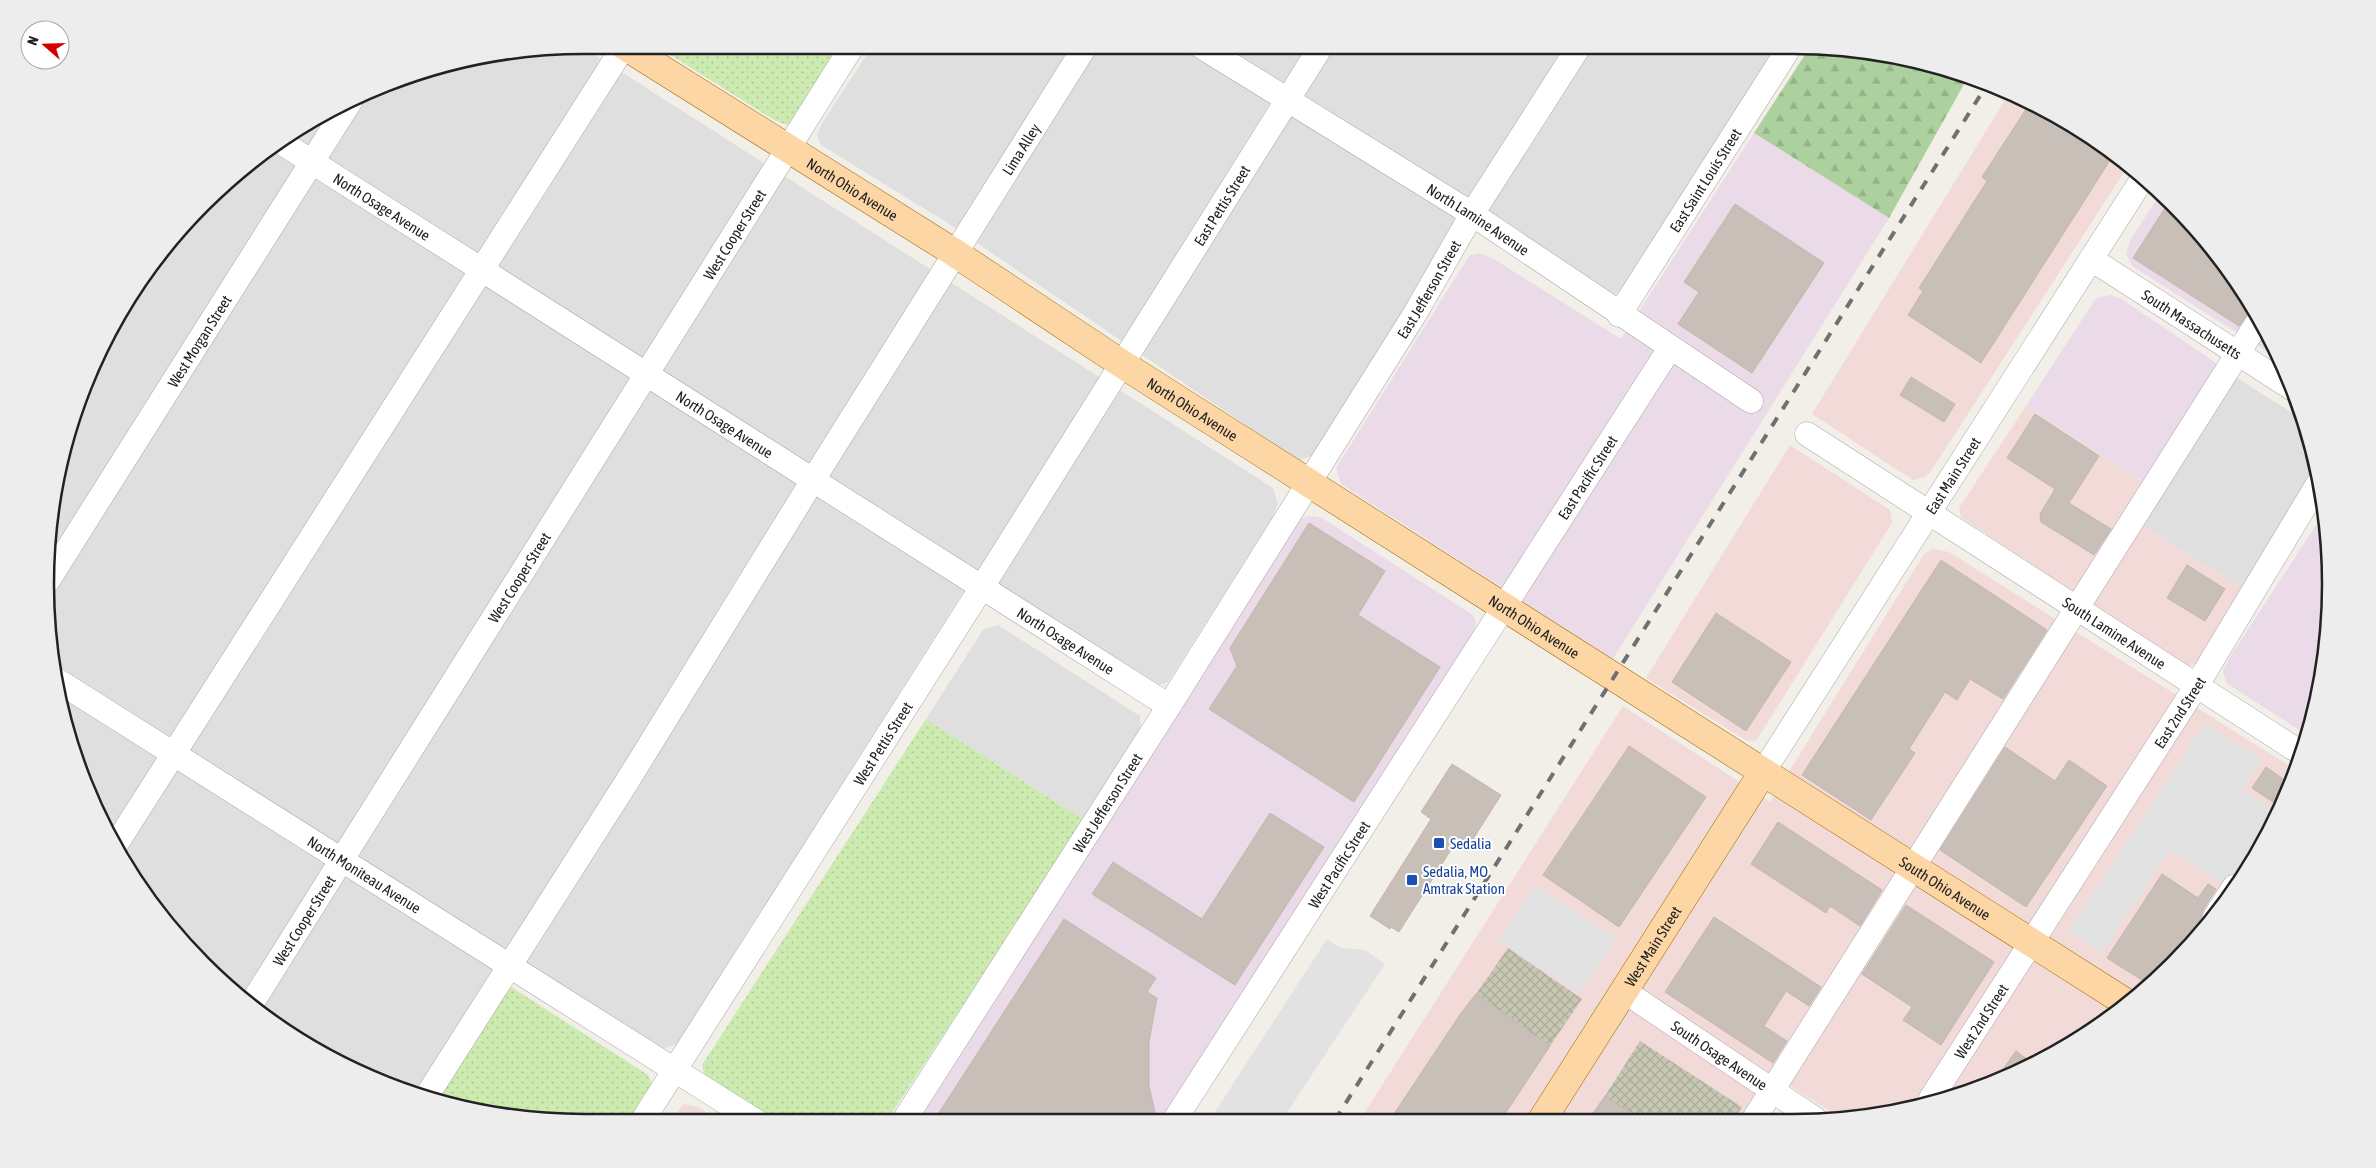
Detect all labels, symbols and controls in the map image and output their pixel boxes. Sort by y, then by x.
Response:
north arrow [20,20,70,70]
text: N [24,34,42,47]
street label: Lima Alley [998,120,1043,178]
street label: East Saint Louis Street [1666,125,1744,235]
street label: North Ohio Avenue [804,154,901,224]
street label: East Pettis Street [1190,162,1253,248]
street label: North Osage Avenue [330,169,434,244]
street label: North Lamine Avenue [1424,180,1533,259]
street label: West Cooper Street [700,186,769,283]
street label: East Jefferson Street [1393,237,1464,341]
street label: South Massachusetts [2139,286,2245,362]
street label: West Morgan Street [164,292,234,390]
street label: North Ohio Avenue [1144,374,1241,444]
street label: North Osage Avenue [673,387,777,461]
street label: East Pacific Street [1554,432,1620,522]
street label: East Main Street [1922,434,1984,517]
street label: West Cooper Street [484,529,554,626]
street label: North Ohio Avenue [1486,591,1583,662]
street label: South Lamine Avenue [2060,593,2169,672]
street label: North Osage Avenue [1014,603,1118,678]
street label: East 2nd Street [2150,673,2209,751]
street label: West Pettis Street [850,699,915,788]
street label: West Jefferson Street [1069,750,1145,856]
street label: West Pacific Street [1305,818,1373,911]
street label: North Moniteau Avenue [305,832,424,916]
place label: Sedalia [1450,835,1492,852]
marker: Sedalia [1432,836,1446,850]
street label: South Ohio Avenue [1897,853,1994,923]
place label: Sedalia, MO Amtrak Station [1423,863,1505,897]
street label: West Cooper Street [269,872,338,969]
marker: Sedalia, MO Amtrak Station [1405,873,1419,887]
street label: West Main Street [1621,903,1684,989]
street label: West 2nd Street [1951,980,2011,1061]
street label: South Osage Avenue [1668,1017,1771,1093]

